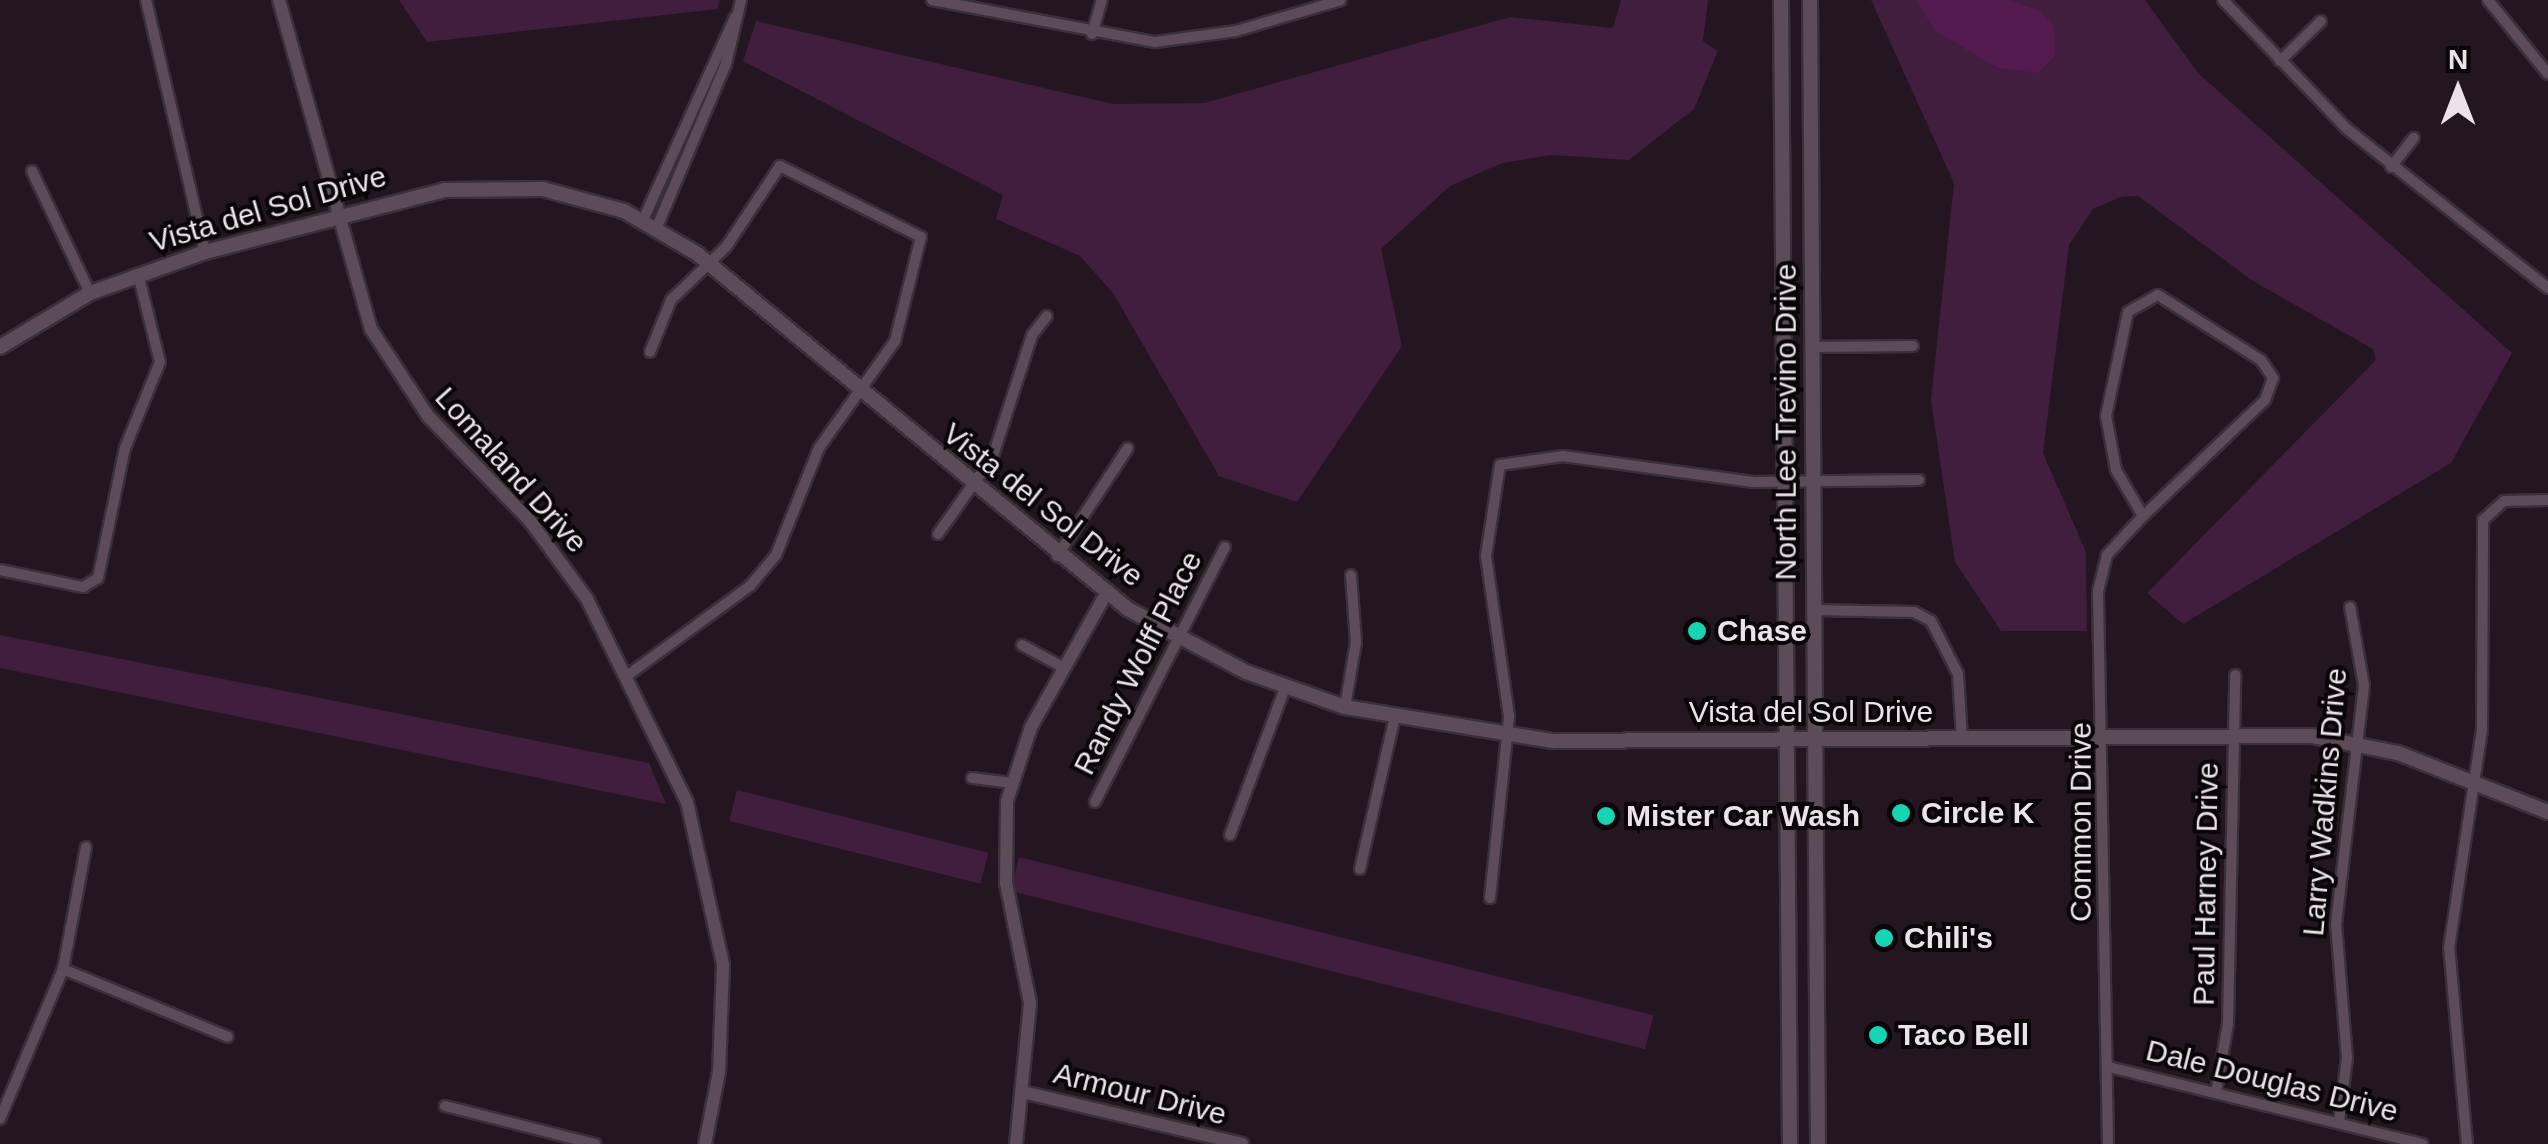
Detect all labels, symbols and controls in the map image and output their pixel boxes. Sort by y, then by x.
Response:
north arrow [2408,40,2508,140]
text: N [2448,44,2468,75]
street label: Vista del Sol Drive [145,158,391,260]
street label: North Lee Trevino Drive [1768,263,1804,581]
street label: Lomaland Drive [427,380,595,560]
street label: Vista del Sol Drive [936,416,1150,594]
street label: Randy Wolff Place [1066,545,1210,781]
place label: Chase [1717,613,1807,649]
marker: Chase [1686,620,1708,642]
street label: Larry Wadkins Drive [2295,666,2355,938]
street label: Vista del Sol Drive [1689,694,1933,730]
street label: Common Drive [2063,722,2099,922]
street label: Paul Harney Drive [2186,762,2226,1006]
place label: Circle K [1921,795,2034,831]
place label: Mister Car Wash [1626,798,1860,834]
marker: Circle K [1890,802,1912,824]
marker: Mister Car Wash [1595,805,1617,827]
place label: Chili's [1904,920,1993,956]
marker: Chili's [1873,927,1895,949]
place label: Taco Bell [1898,1017,2029,1053]
marker: Taco Bell [1867,1024,1889,1046]
street label: Dale Douglas Drive [2142,1032,2402,1130]
street label: Armour Drive [1050,1055,1230,1133]

